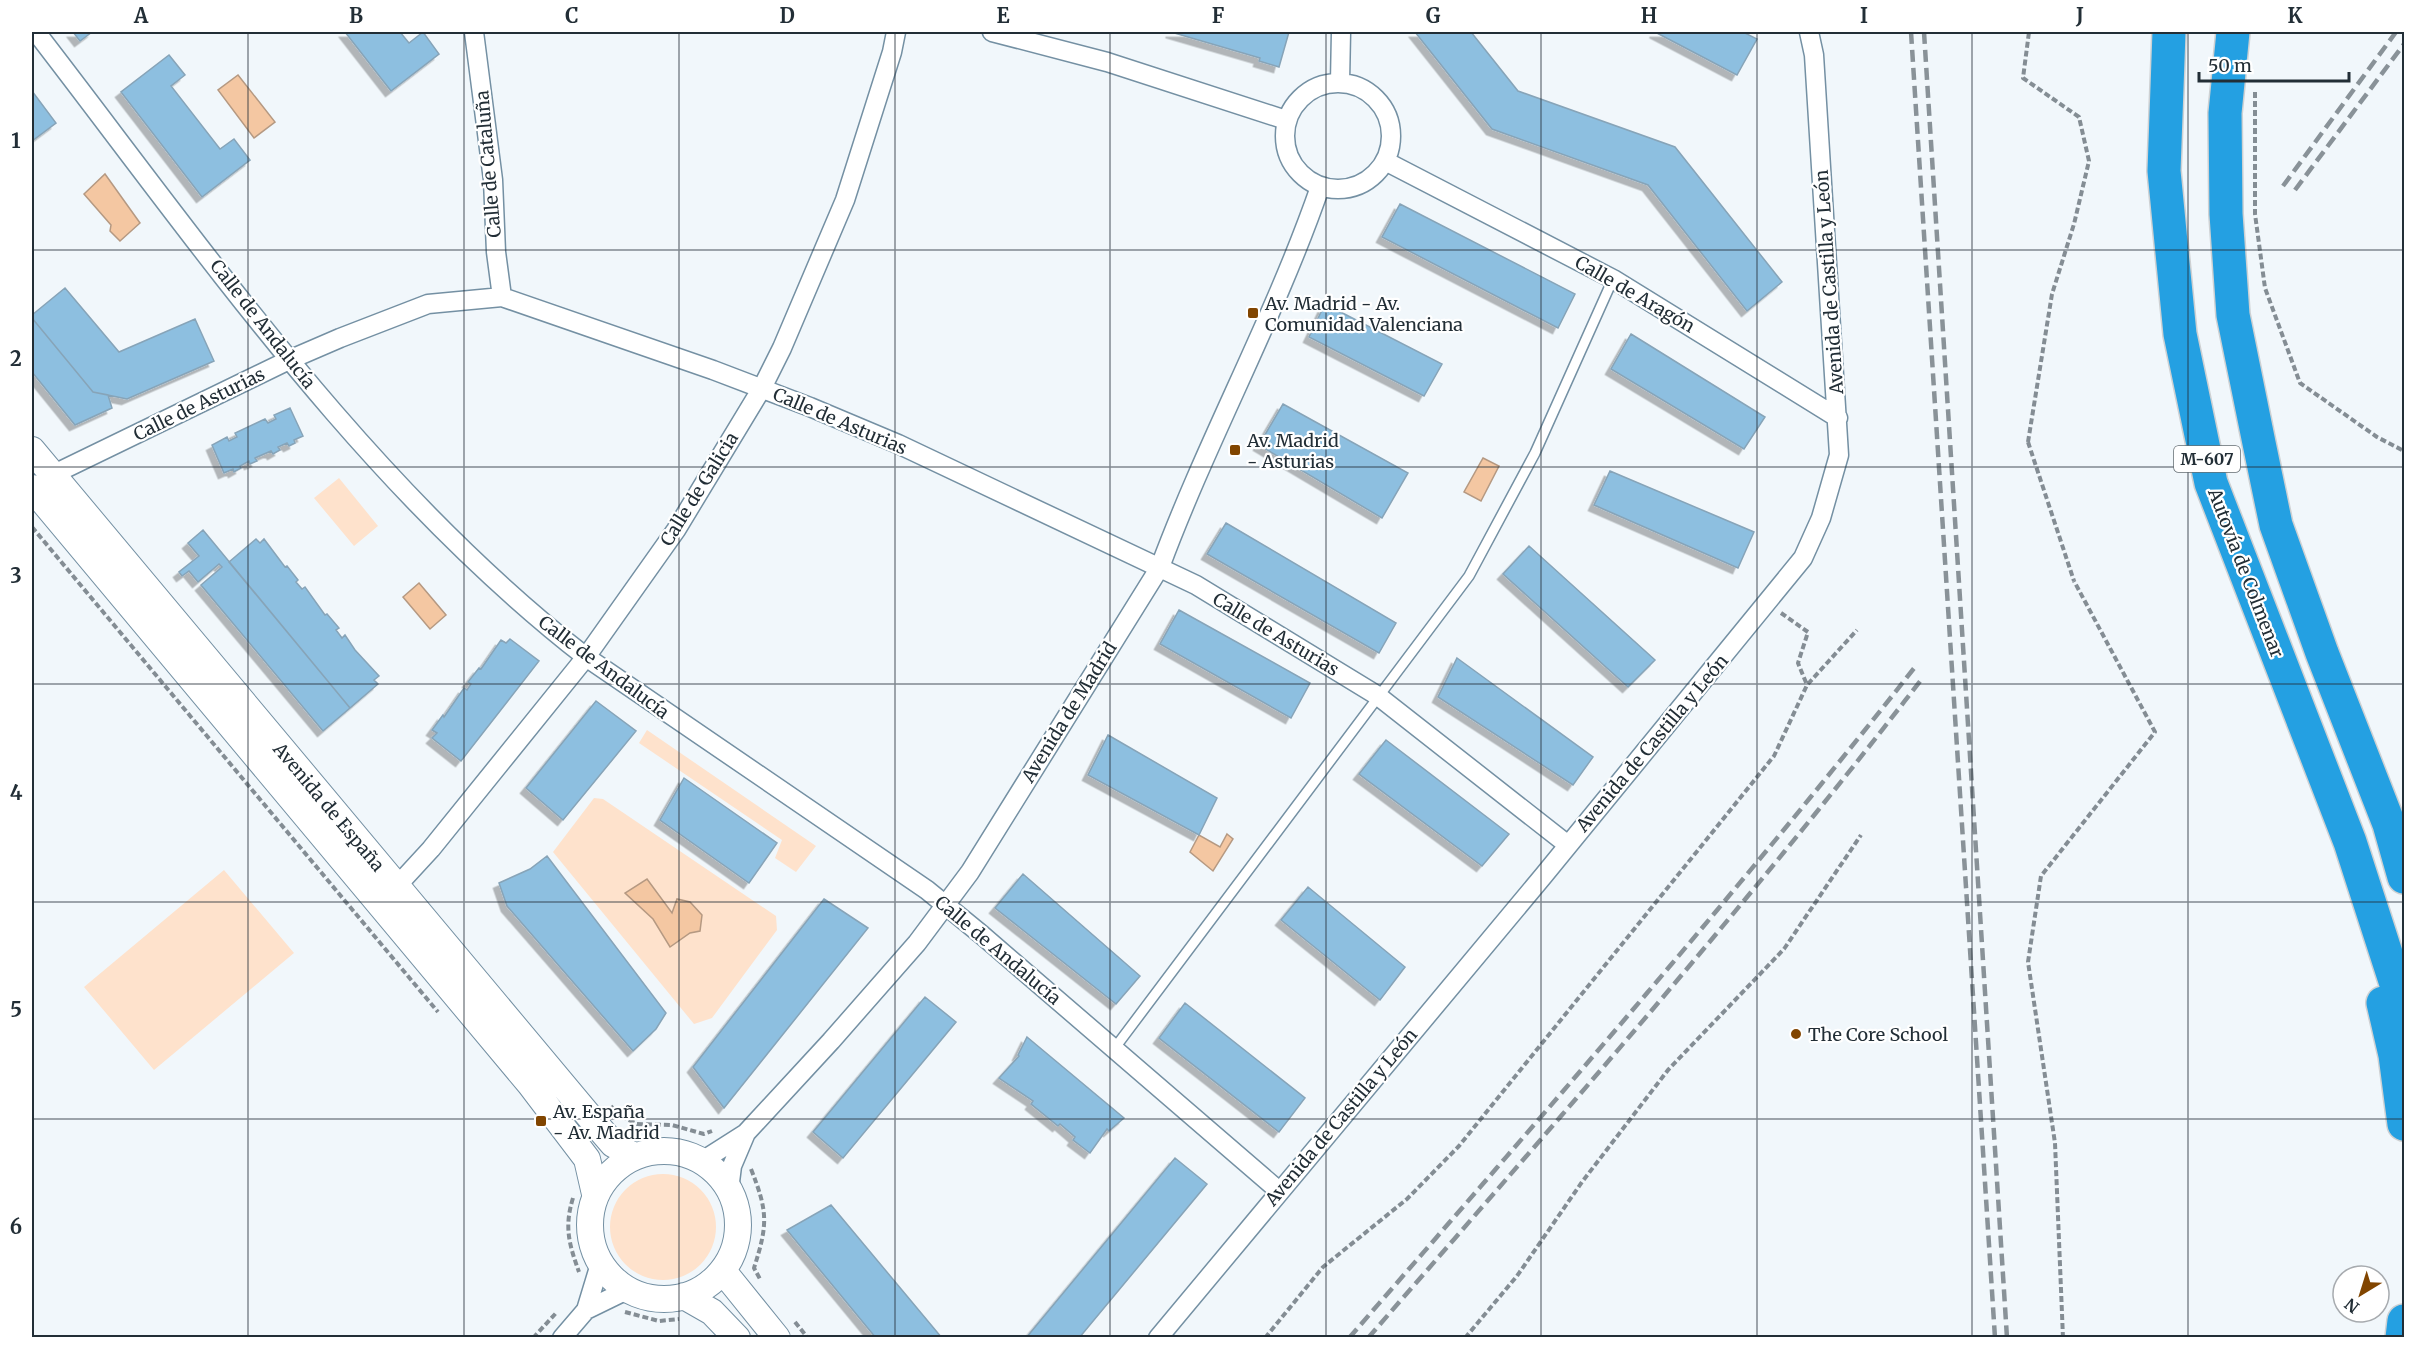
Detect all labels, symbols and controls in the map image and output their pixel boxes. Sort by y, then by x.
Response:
text: A [133,3,149,28]
text: B [349,3,363,28]
text: C [565,3,579,28]
text: D [779,3,795,28]
text: E [996,3,1010,28]
text: F [1212,3,1225,28]
text: G [1426,3,1441,28]
text: H [1641,3,1657,28]
text: I [1860,3,1868,28]
text: J [2075,3,2084,28]
text: K [2288,3,2303,28]
scale bar [2199,45,2349,83]
text: 50 m [2208,54,2252,77]
street label: Calle de Cataluña [470,89,506,239]
text: 1 [11,128,21,153]
street label: Avenida de Castilla y León [1810,169,1848,396]
street label: Calle de Aragón [1571,250,1699,338]
street label: Calle de Andalucía [205,255,321,393]
place label: Av. Madrid - Av. Comunidad Valenciana [1264,292,1463,336]
marker: Av. Madrid - Av. Comunidad Valenciana [1246,306,1260,320]
text: 2 [10,346,22,371]
street label: Calle de Asturias [130,362,269,446]
street label: Calle de Asturias [769,382,911,460]
street label: Calle de Galicia [655,428,743,550]
place label: Av. Madrid - Asturias [1246,429,1339,473]
marker: Av. Madrid - Asturias [1228,443,1242,457]
road number: M-607 [2174,446,2240,472]
street label: Autovía de Colmenar [2203,484,2289,661]
text: 3 [10,563,22,588]
street label: Calle de Asturias [1209,587,1344,681]
street label: Calle de Andalucía [534,610,674,724]
street label: Avenida de Madrid [1016,637,1122,787]
street label: Avenida de Castilla y León [1570,649,1733,837]
street label: Avenida de España [268,737,390,876]
text: 4 [10,780,23,805]
street label: Calle de Andalucía [930,891,1066,1010]
text: 5 [10,997,22,1022]
street label: Avenida de Castilla y León [1259,1023,1422,1211]
place label: The Core School [1808,1023,1948,1046]
marker: The Core School [1789,1027,1803,1041]
place label: Av. España - Av. Madrid [552,1100,660,1144]
marker: Av. España - Av. Madrid [534,1114,548,1128]
text: 6 [10,1214,22,1239]
north arrow [2331,1264,2391,1324]
text: N [2340,1294,2363,1318]

